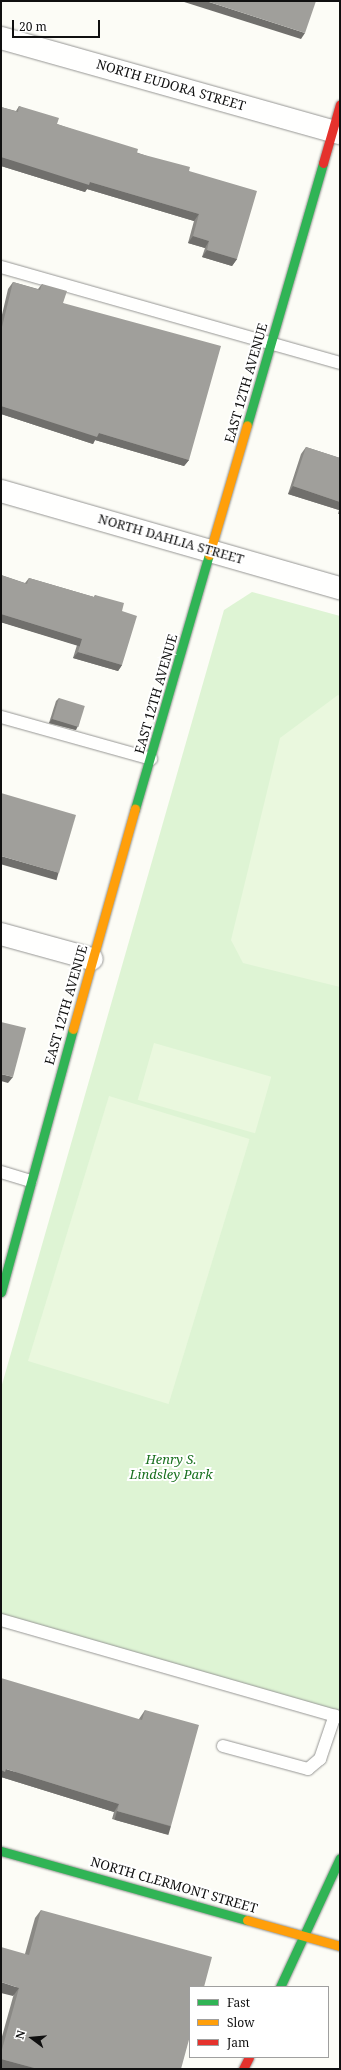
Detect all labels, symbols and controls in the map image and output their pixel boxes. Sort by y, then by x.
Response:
scale bar [14,12,102,38]
text: 20 m [19,18,47,35]
street label: NORTH EUDORA STREET [95,56,247,114]
street label: EAST 12TH AVENUE [221,321,271,445]
street label: NORTH DAHLIA STREET [96,511,246,567]
street label: EAST 12TH AVENUE [131,632,181,756]
street label: EAST 12TH AVENUE [41,943,91,1067]
park label: Henry S. Lindsley Park [129,1452,213,1483]
street label: NORTH CLERMONT STREET [89,1854,259,1916]
legend [189,1986,329,2058]
text: Fast [227,1994,250,2011]
text: Slow [227,2014,255,2031]
north arrow [12,2018,52,2058]
text: N [12,2028,28,2041]
text: Jam [227,2034,249,2051]

